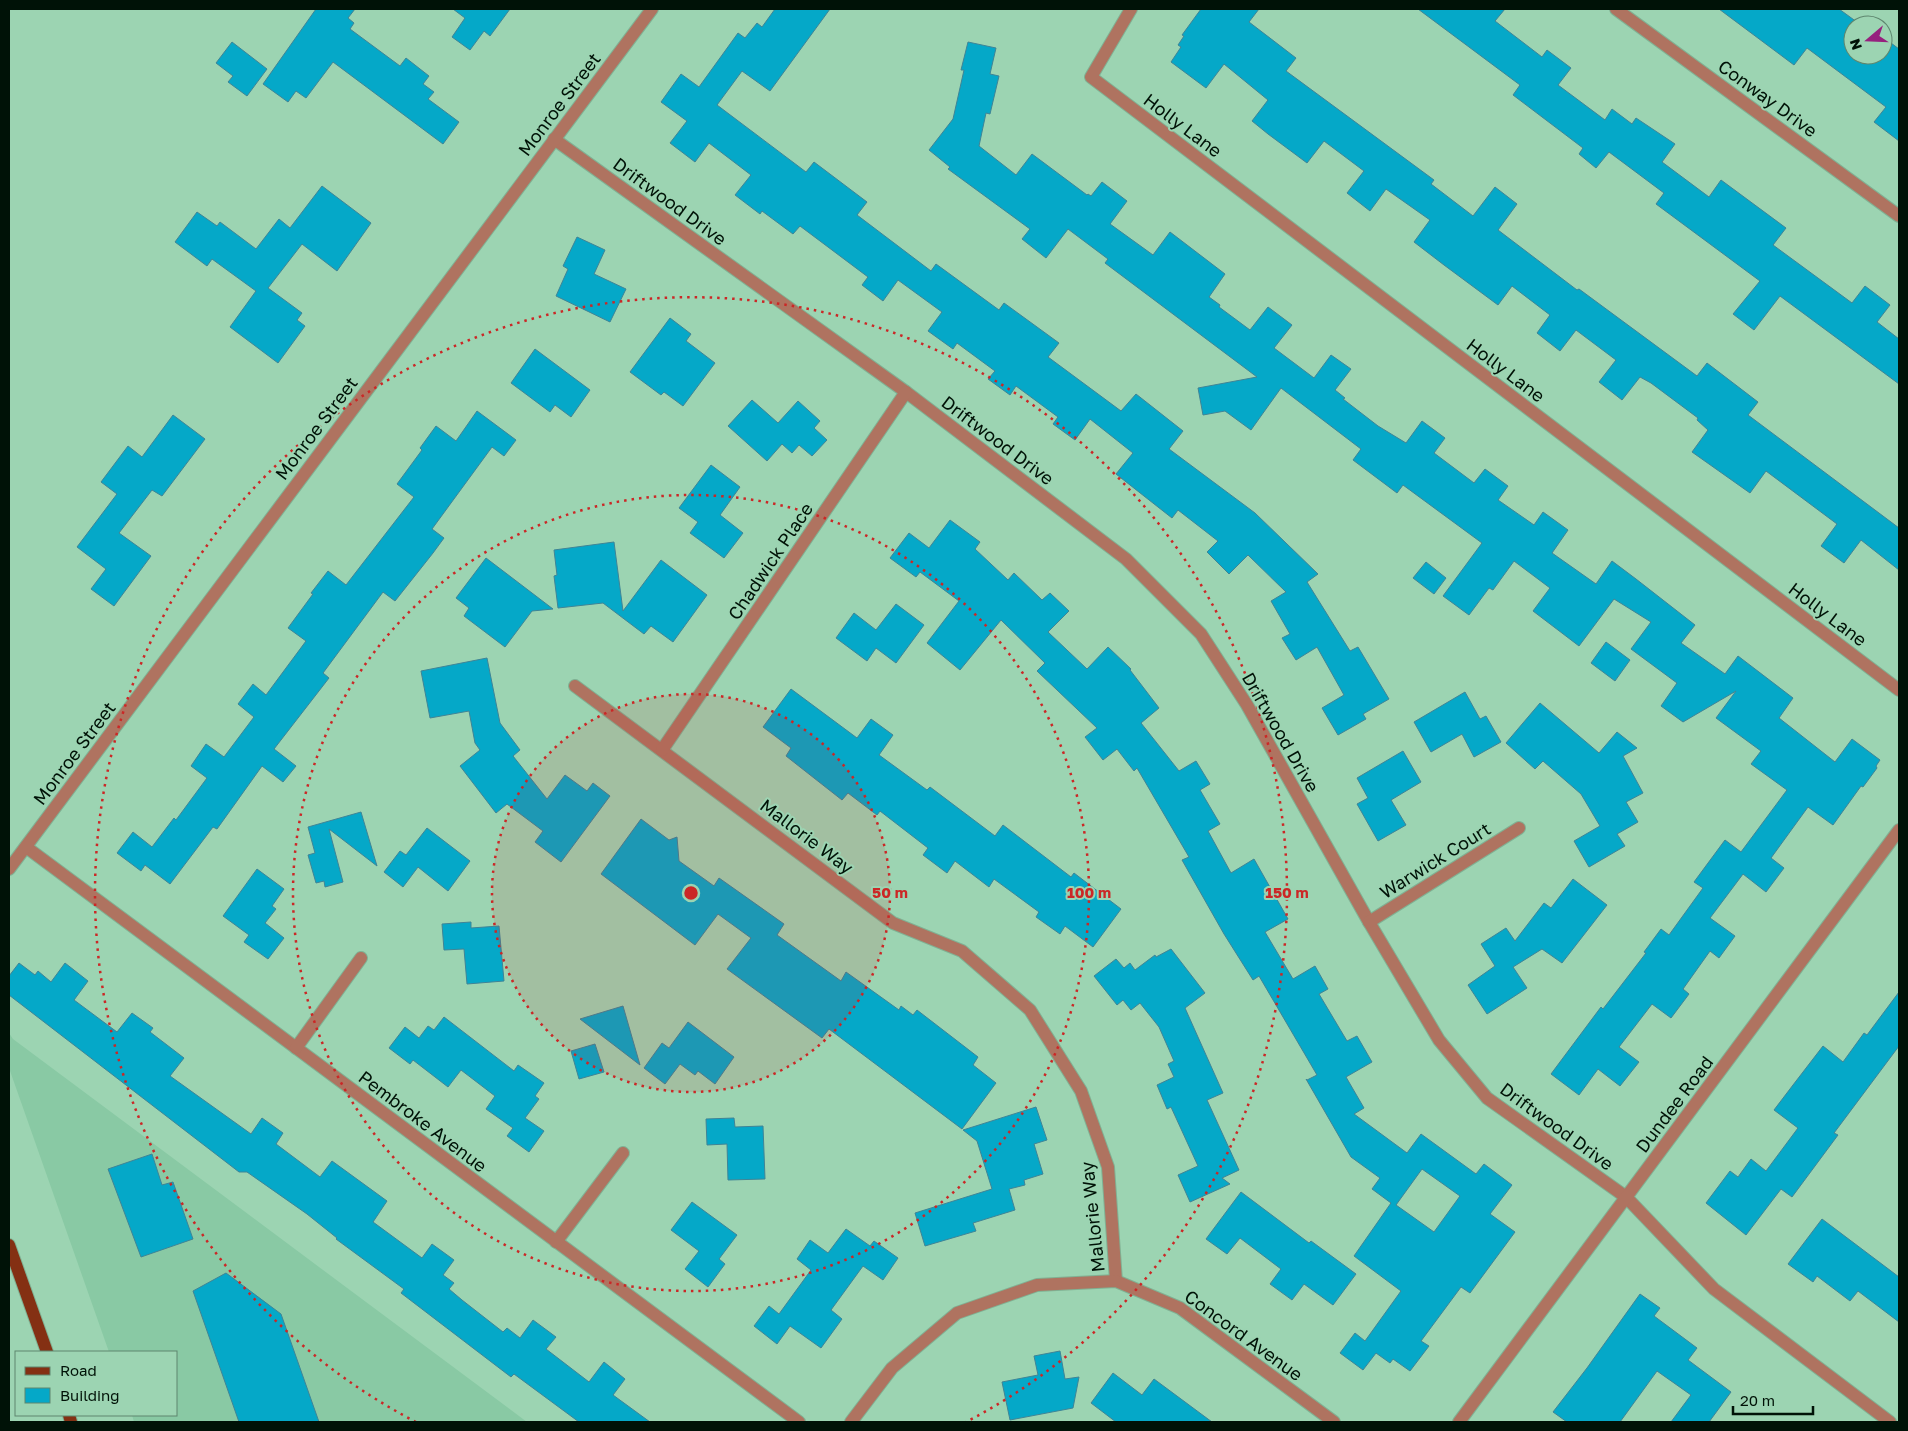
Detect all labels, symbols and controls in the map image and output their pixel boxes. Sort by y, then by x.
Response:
north arrow [1843,15,1893,65]
text: N [1845,37,1865,52]
street label: Monroe Street [513,48,605,160]
street label: Conway Drive [1714,55,1822,141]
street label: Holly Lane [1140,88,1226,162]
street label: Driftwood Drive [609,152,731,250]
street label: Holly Lane [1463,333,1549,407]
street label: Monroe Street [270,372,362,484]
street label: Driftwood Drive [938,391,1058,489]
street label: Chadwick Place [723,498,817,624]
street label: Holly Lane [1785,577,1871,651]
street label: Driftwood Drive [1238,668,1324,796]
street label: Monroe Street [28,697,120,809]
street label: Mallorie Way [756,794,858,878]
street label: Warwick Court [1376,817,1494,903]
text: 50 m [872,883,908,901]
text: 100 m [1067,883,1111,901]
text: 150 m [1265,883,1309,901]
centre of rings [682,884,700,902]
street label: Dundee Road [1631,1051,1717,1157]
street label: Pembroke Avenue [354,1066,492,1176]
street label: Driftwood Drive [1496,1077,1618,1175]
street label: Mallorie Way [1075,1161,1109,1273]
street label: Concord Avenue [1181,1285,1307,1385]
legend [15,1351,178,1416]
text: Road [60,1361,97,1379]
scale bar [1733,1384,1813,1416]
text: Building [60,1386,120,1404]
text: 20 m [1740,1391,1775,1409]

